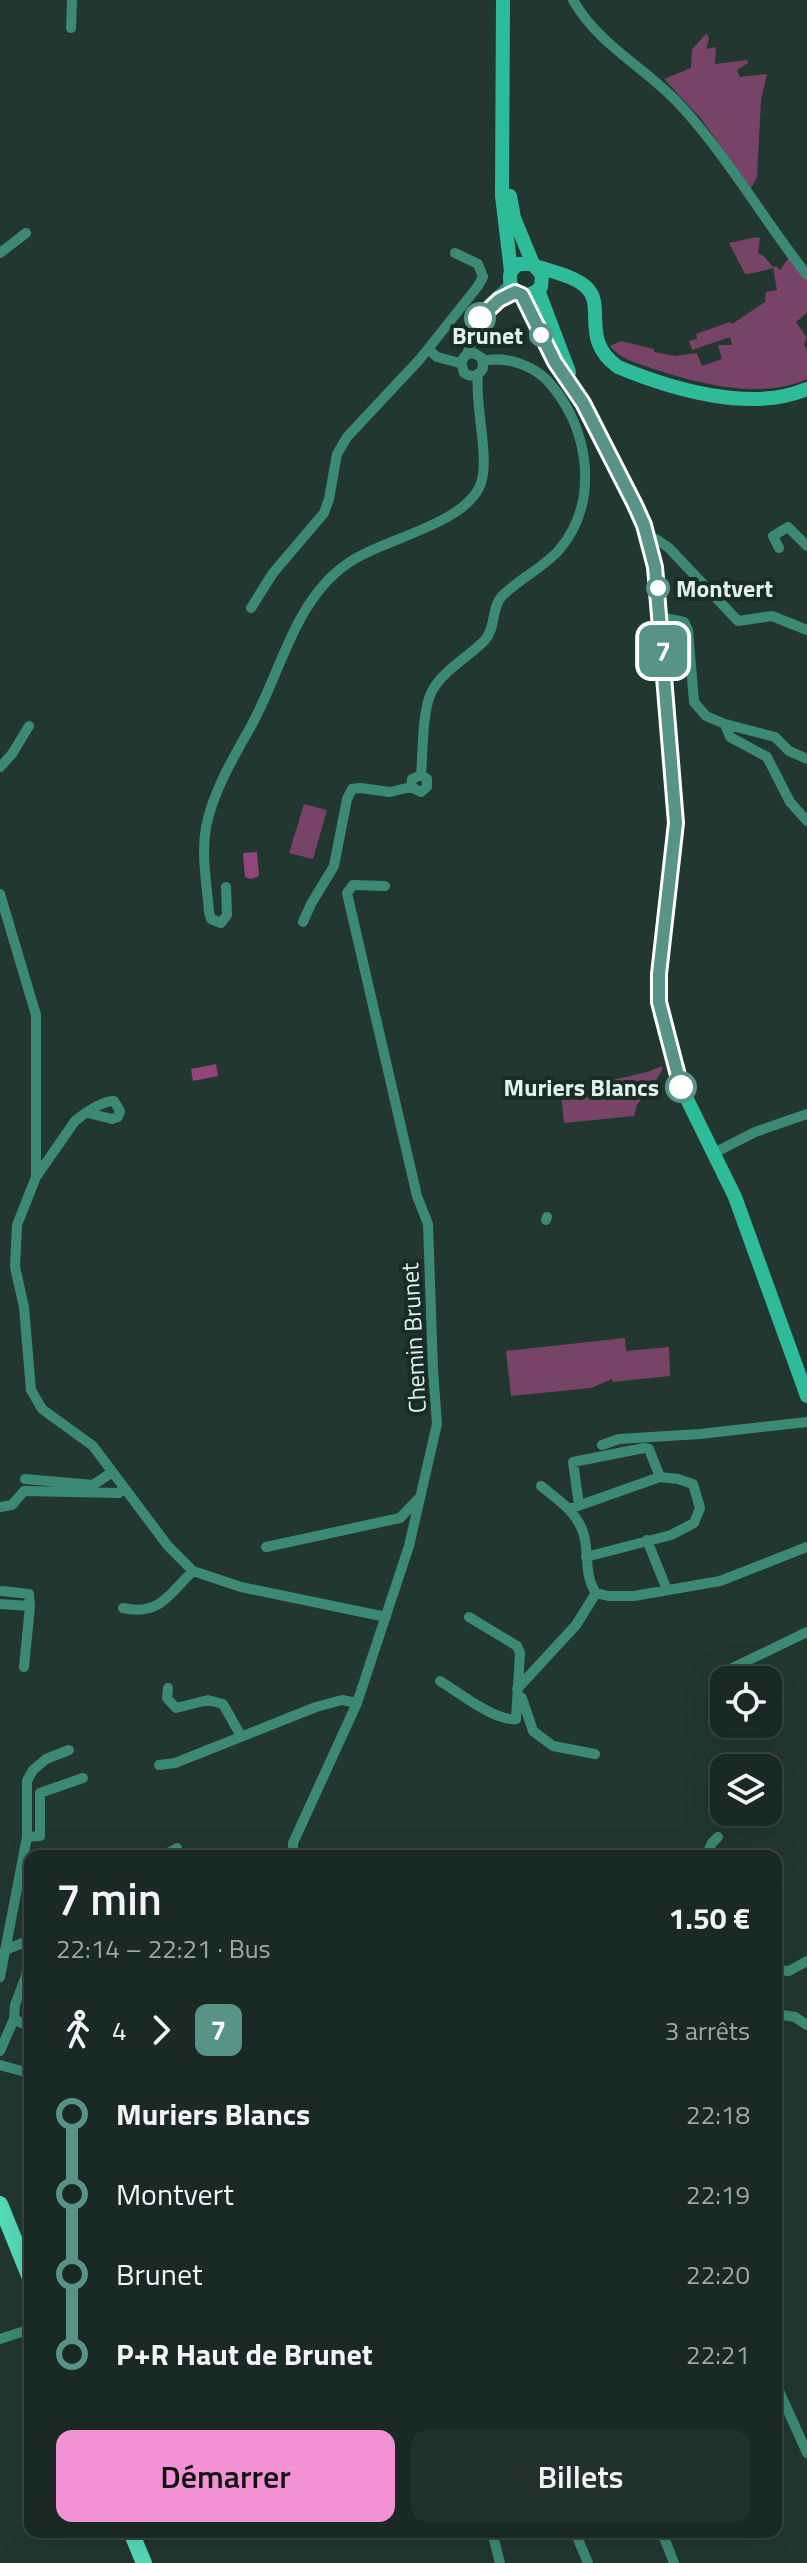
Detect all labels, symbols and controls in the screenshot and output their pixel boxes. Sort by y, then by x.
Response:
unlabelled marker [465,303,495,333]
place label: Brunet [452,317,523,353]
marker: Brunet [530,324,552,346]
place label: Montvert [676,570,773,606]
marker: Montvert [647,577,669,599]
line badge: 7 [637,625,689,677]
text: 7 [655,629,671,672]
place label: Muriers Blancs [504,1069,659,1105]
marker: Muriers Blancs [666,1072,696,1102]
street label: Chemin Brunet [391,1261,435,1414]
map controls [710,1666,782,1826]
button: locate [710,1666,782,1738]
button: layers [710,1754,782,1826]
text: 7 min [56,1865,162,1932]
text: 1.50 € [669,1895,750,1941]
text: 22:14 – 22:21 · Bus [56,1929,271,1968]
icon: walk [56,2008,100,2052]
icon: forward [139,2008,183,2052]
text: 7 [211,2008,226,2051]
text: 4 [112,2011,127,2050]
text: 3 arrêts [665,2011,750,2050]
text: Muriers Blancs [116,2091,310,2137]
text: 22:18 [686,2095,750,2134]
text: Montvert [116,2171,234,2217]
text: 22:19 [686,2175,750,2214]
text: Brunet [116,2251,203,2297]
text: 22:20 [686,2255,750,2294]
text: P+R Haut de Brunet [116,2331,373,2377]
text: 22:21 [686,2335,750,2374]
button: Démarrer [56,2430,395,2522]
button: Billets [411,2430,750,2522]

